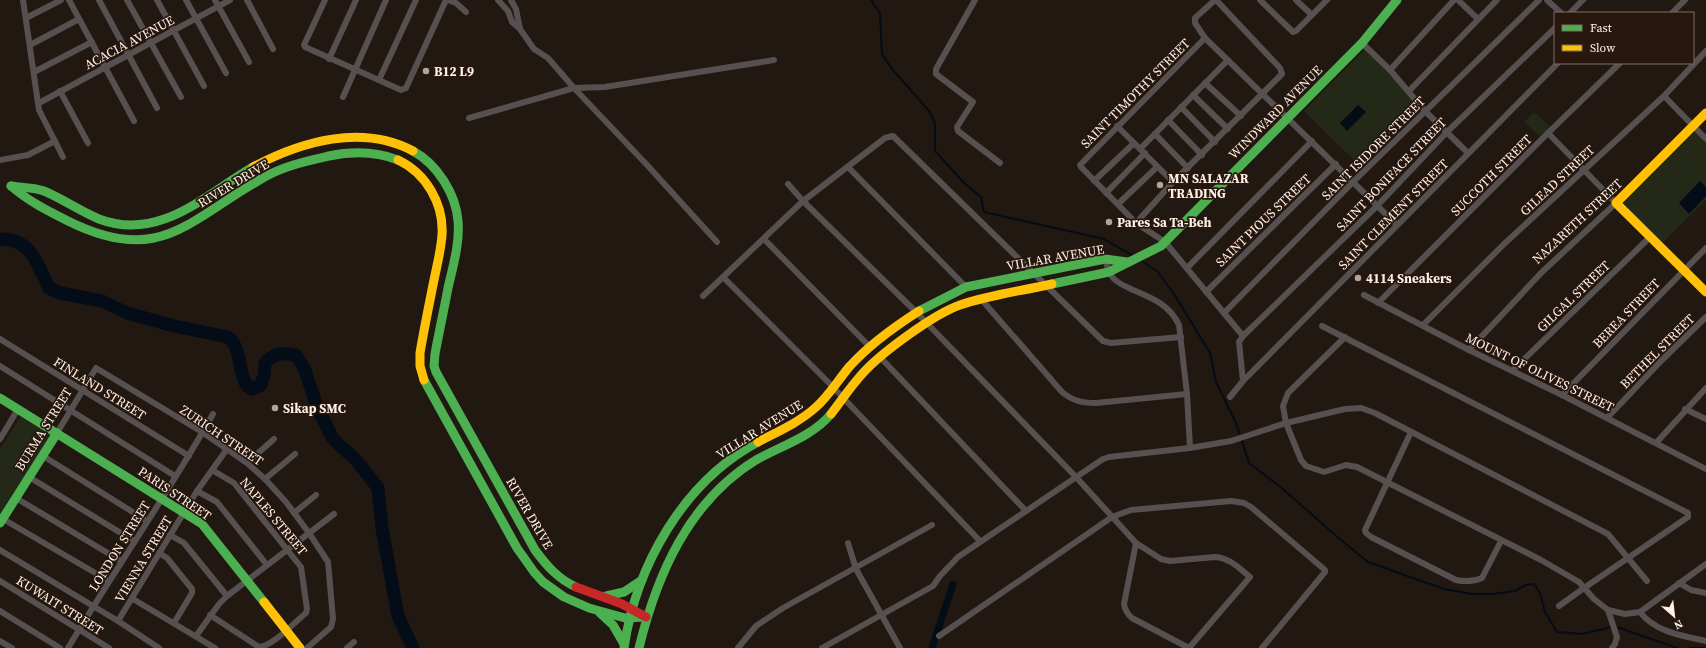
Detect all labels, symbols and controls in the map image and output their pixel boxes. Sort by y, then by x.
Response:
street label: ACACIA AVENUE [81,12,177,73]
legend [1554,12,1694,64]
text: Fast [1590,20,1612,36]
street label: SAINT TIMOTHY STREET [1077,35,1194,152]
text: Slow [1590,40,1616,56]
street label: WINDWARD AVENUE [1225,62,1326,163]
place label: B12 L9 [434,63,474,80]
marker: B12 L9 [421,66,431,76]
street label: SAINT ISIDORE STREET [1318,93,1429,204]
street label: SAINT BONIFACE STREET [1333,114,1450,235]
street label: SUCCOTH STREET [1447,131,1536,220]
street label: GILEAD STREET [1516,141,1598,219]
street label: RIVER DRIVE [195,155,272,211]
street label: SAINT CLEMENT STREET [1334,155,1452,273]
place label: MN SALAZAR TRADING [1168,170,1249,202]
street label: SAINT PIOUS STREET [1212,170,1315,270]
street label: NAZARETH STREET [1529,175,1626,268]
marker: MN SALAZAR TRADING [1155,180,1165,190]
place label: Pares Sa Ta-Beh [1117,214,1211,231]
marker: Pares Sa Ta-Beh [1104,217,1114,227]
street label: VILLAR AVENUE [1005,241,1105,274]
street label: GILGAL STREET [1533,257,1614,336]
place label: 4114 Sneakers [1366,270,1452,287]
marker: 4114 Sneakers [1353,273,1363,283]
street label: BEREA STREET [1589,275,1664,352]
street label: BETHEL STREET [1616,310,1698,392]
street label: MOUNT OF OLIVES STREET [1463,329,1617,416]
street label: FINLAND STREET [50,353,149,424]
street label: BURMA STREET [11,384,76,474]
street label: VILLAR AVENUE [713,396,806,463]
place label: Sikap SMC [283,400,346,417]
street label: ZURICH STREET [177,401,267,470]
marker: Sikap SMC [270,403,280,413]
street label: PARIS STREET [135,463,215,524]
street label: NAPLES STREET [236,474,311,559]
street label: RIVER DRIVE [502,474,557,552]
street label: LONDON STREET [85,498,154,594]
street label: VIENNA STREET [111,513,176,606]
street label: KUWAIT STREET [13,572,106,639]
north arrow [1654,596,1694,636]
text: N [1671,616,1686,633]

